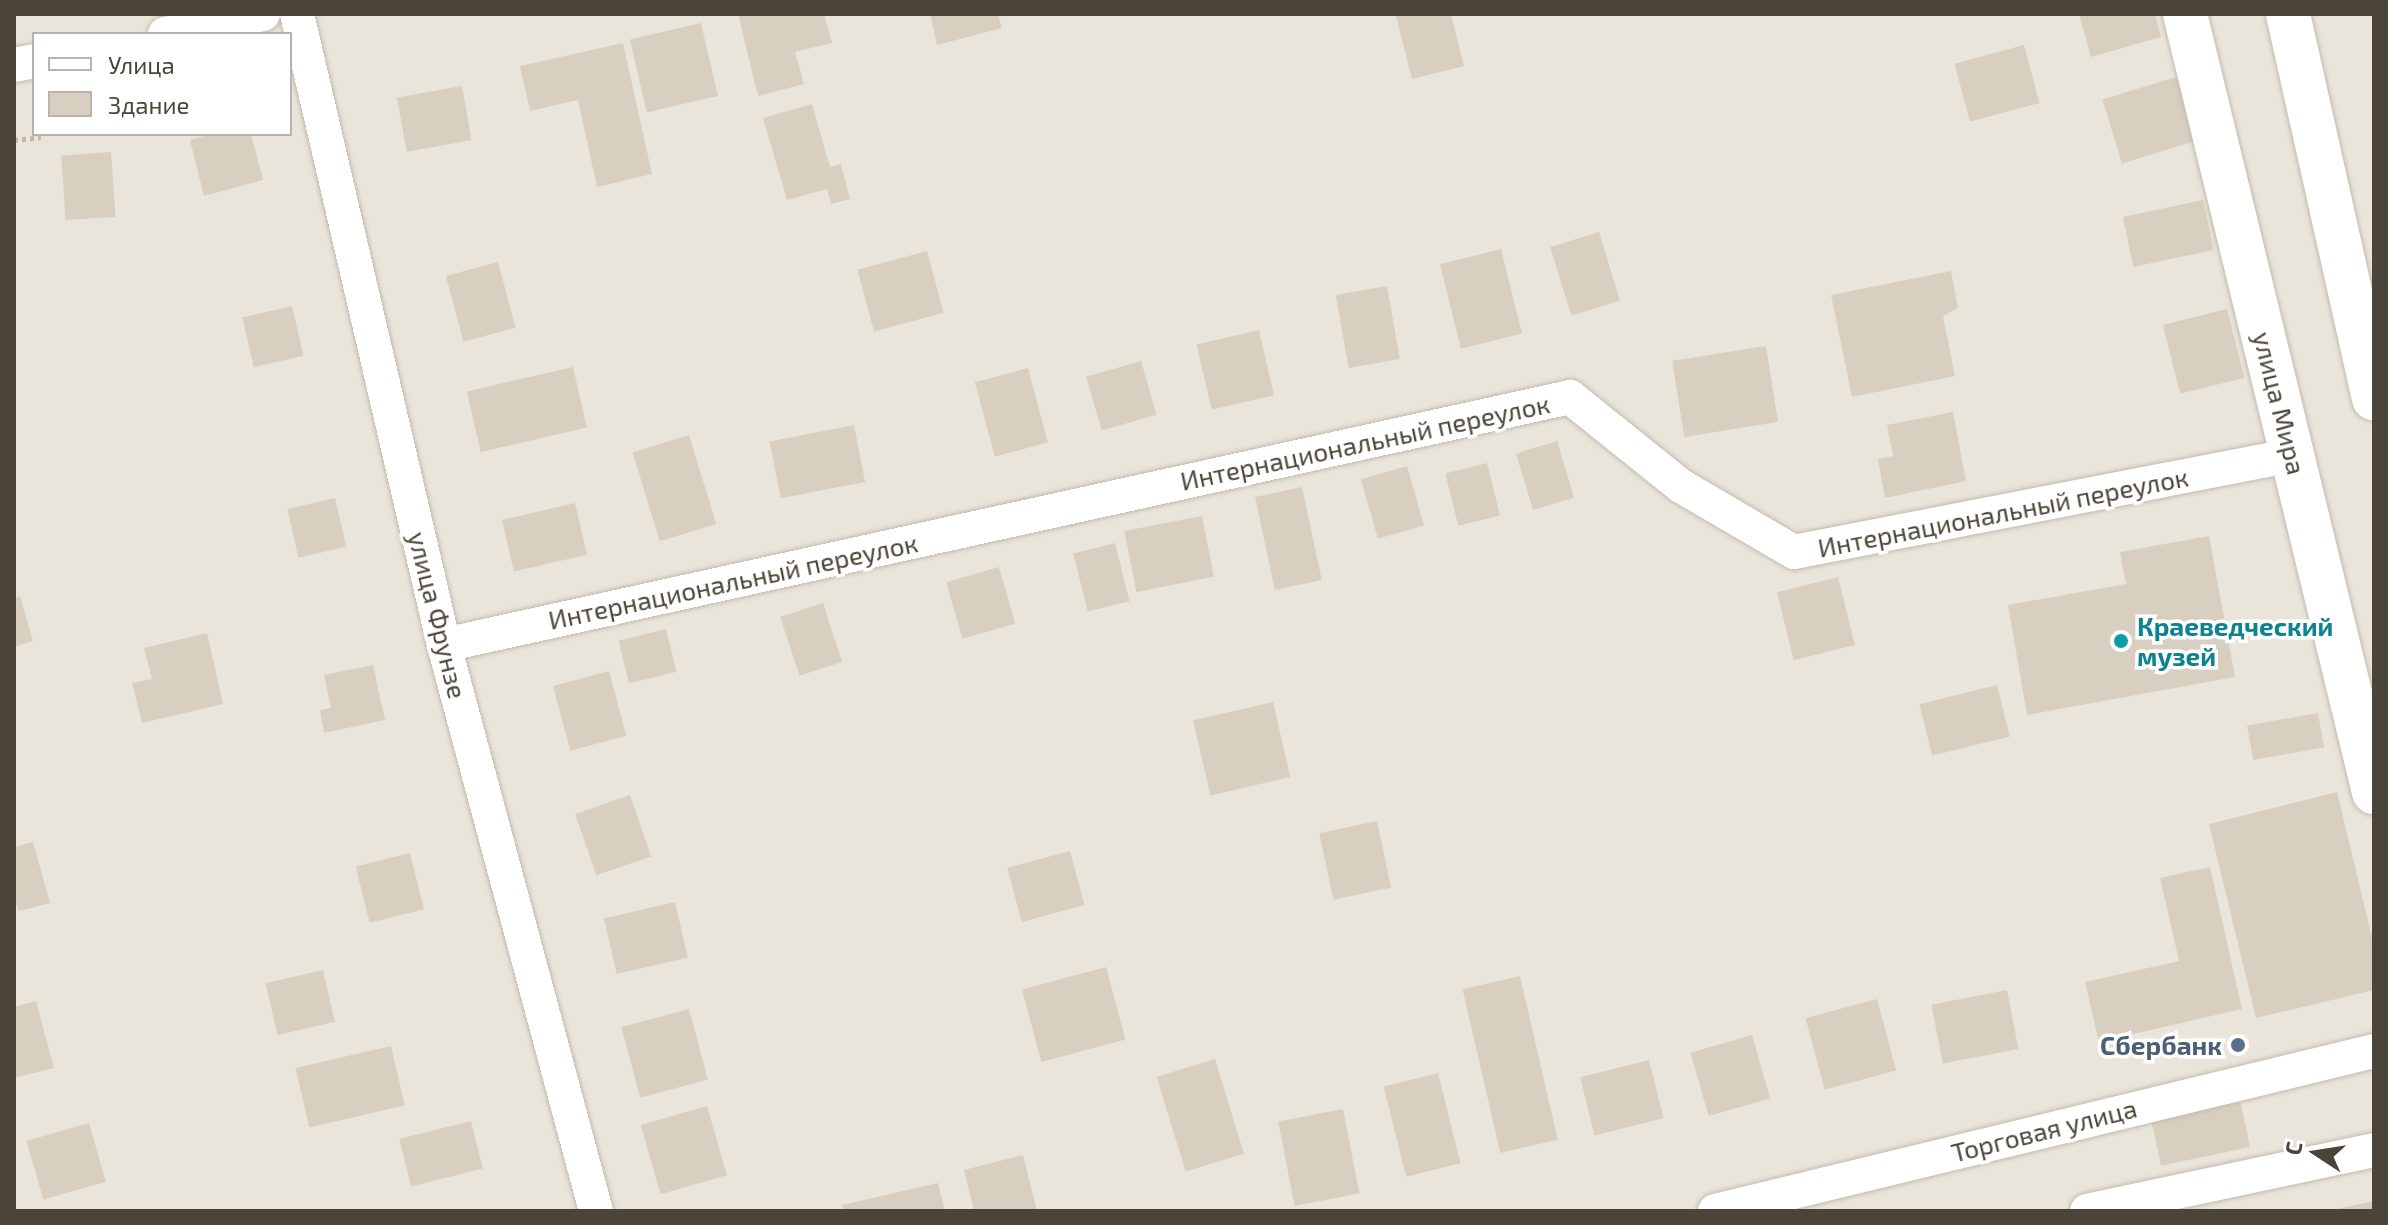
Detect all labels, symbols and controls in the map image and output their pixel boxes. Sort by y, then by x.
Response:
legend [32,32,292,136]
text: Улица [108,50,175,79]
text: Здание [108,90,190,119]
street label: улица Мира [2247,328,2313,478]
street label: Интернациональный переулок [1177,388,1553,496]
street label: Интернациональный переулок [1815,461,2191,563]
street label: Интернациональный переулок [545,527,921,635]
street label: улица Фрунзе [402,528,474,702]
place label: Краеведческий музей [2137,610,2333,672]
marker: Краеведческий музей [2112,632,2130,650]
place label: Сбербанк [2100,1029,2222,1061]
marker: Сбербанк [2229,1036,2247,1054]
street label: Торговая улица [1948,1092,2140,1168]
north arrow [2276,1113,2356,1193]
text: С [2278,1139,2307,1157]

